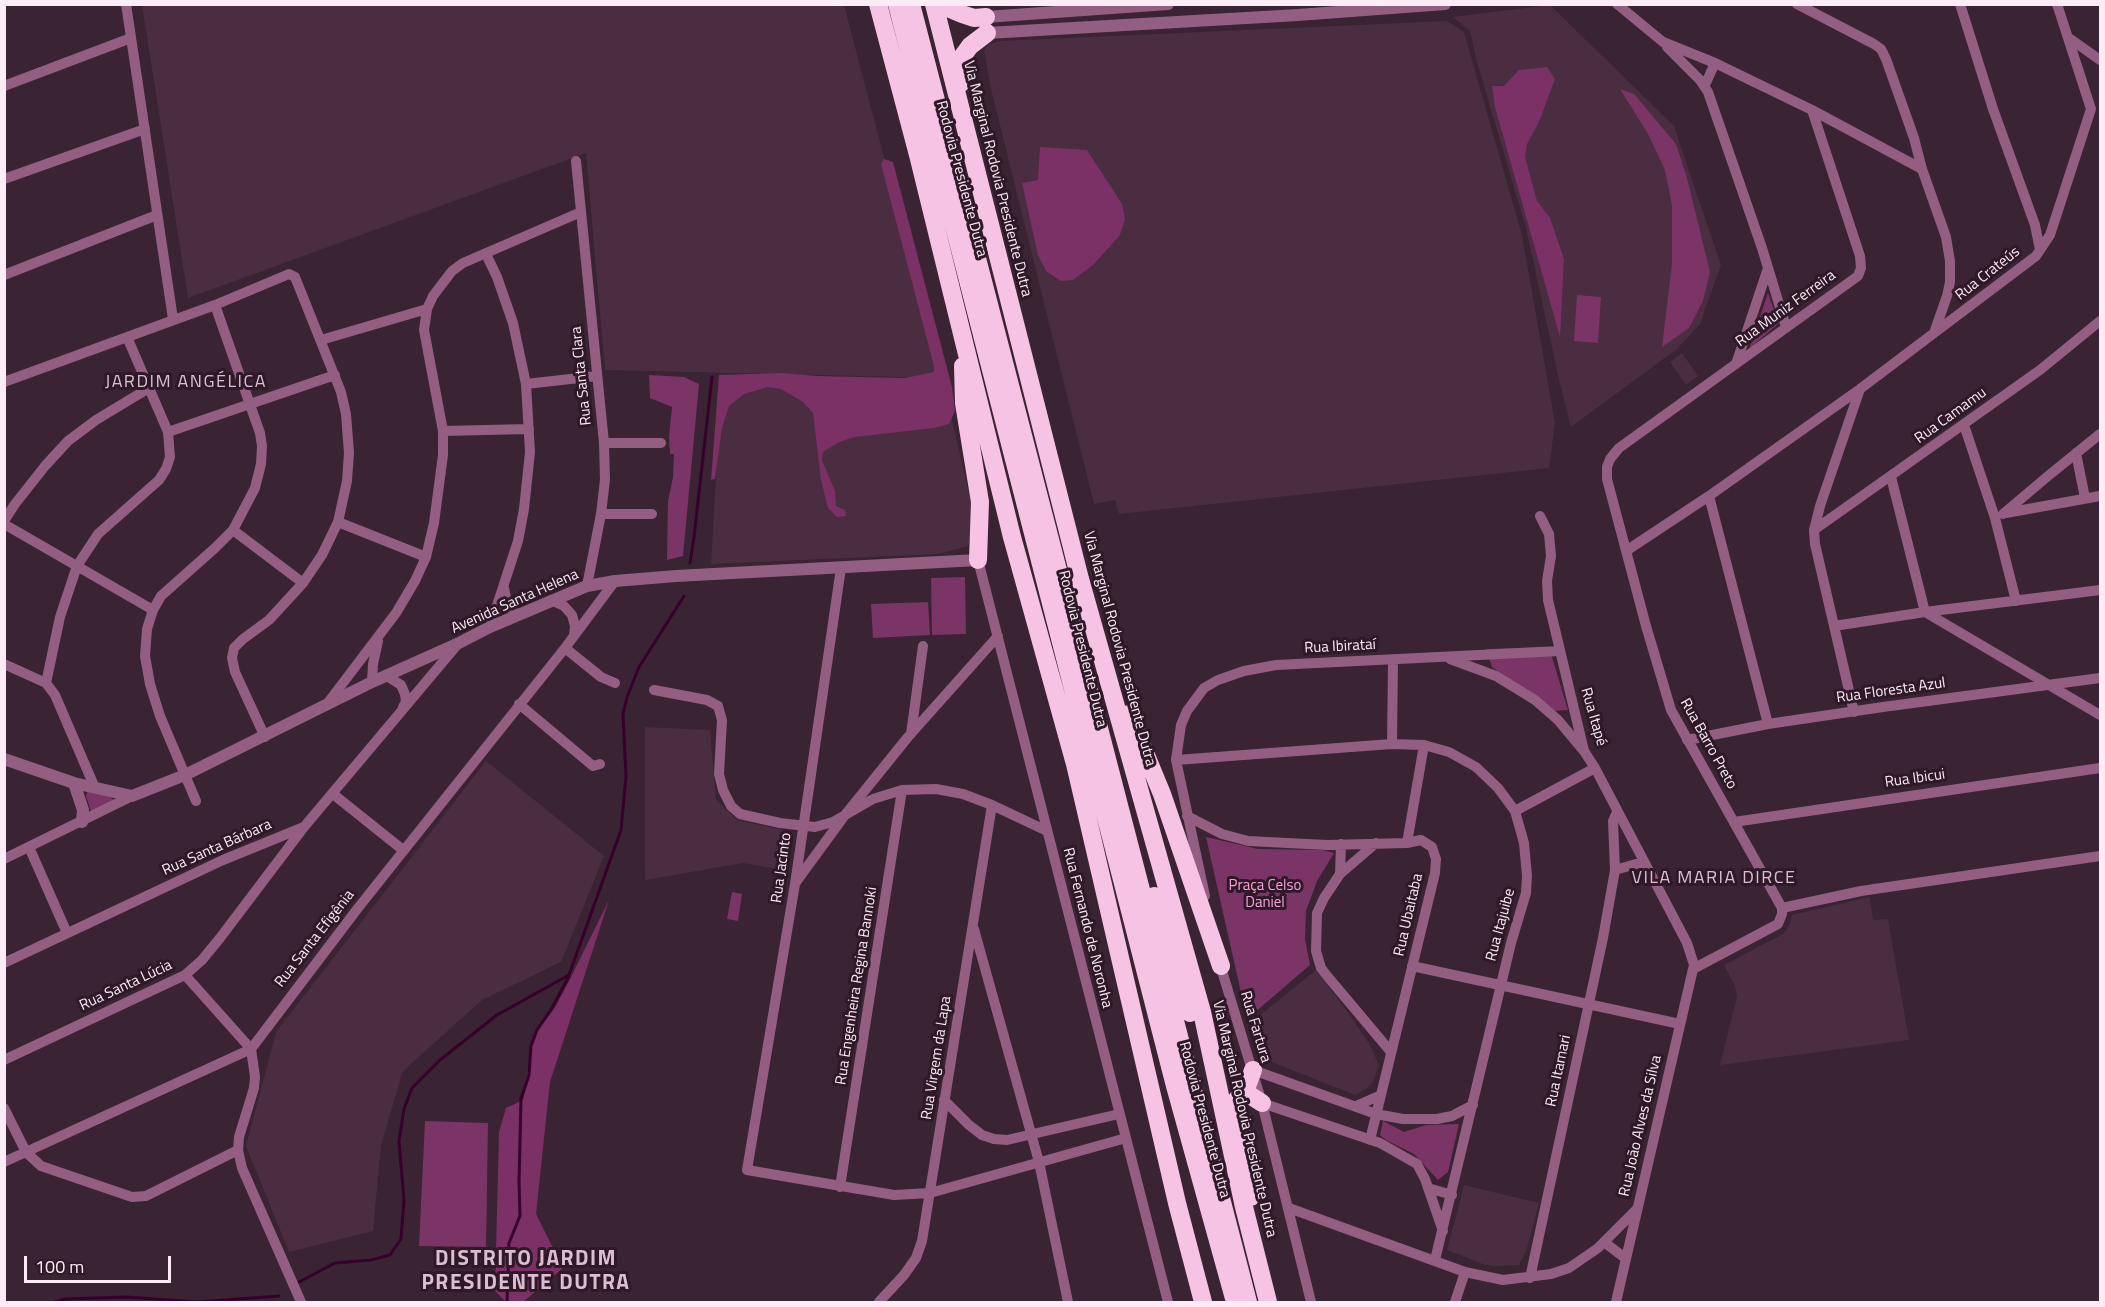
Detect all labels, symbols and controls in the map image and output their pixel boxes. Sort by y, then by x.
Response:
street label: Via Marginal Rodovia Presidente Dutra [959,59,1035,299]
street label: Rodovia Presidente Dutra [931,99,991,259]
street label: Rua Crateús [1952,243,2024,305]
street label: Rua Muniz Ferreira [1733,267,1839,351]
street label: Rua Santa Clara [568,326,596,426]
district label: JARDIM ANGÉLICA [105,372,267,394]
street label: Rua Camamu [1912,384,1990,448]
street label: Via Marginal Rodovia Presidente Dutra [1079,530,1159,768]
street label: Avenida Santa Helena [449,566,581,638]
street label: Rodovia Presidente Dutra [1054,569,1110,729]
street label: Rua Ibirataí [1304,636,1376,658]
street label: Rua Floresta Azul [1835,674,1947,708]
street label: Rua Itapé [1576,686,1610,748]
street label: Rua Barro Preto [1676,696,1740,792]
street label: Rua Ibicui [1884,766,1946,792]
street label: Rua Santa Bárbara [160,816,274,880]
street label: Rua Jacinto [768,832,796,904]
street label: Rua Fernando de Noronha [1058,846,1116,1010]
district label: VILA MARIA DIRCE [1631,868,1797,890]
street label: Rua Ubaitaba [1391,872,1427,958]
park label: Praça Celso Daniel [1229,877,1301,912]
street label: Rua Engenheira Regina Bannoki [832,886,882,1086]
street label: Rua Santa Efigênia [271,887,359,991]
street label: Rua Itajuibe [1483,887,1519,963]
street label: Rua Santa Lúcia [77,957,175,1015]
street label: Rua Fartura [1236,989,1274,1065]
street label: Rua Virgem da Lapa [918,995,956,1121]
street label: Via Marginal Rodovia Presidente Dutra [1208,999,1280,1239]
street label: Rua Itamari [1543,1033,1575,1109]
street label: Rodovia Presidente Dutra [1174,1040,1234,1200]
street label: Rua João Alves da Silva [1616,1054,1666,1198]
scale bar [27,1244,174,1282]
district label: DISTRITO JARDIM PRESIDENTE DUTRA [421,1247,631,1297]
text: 100 m [35,1253,84,1280]

